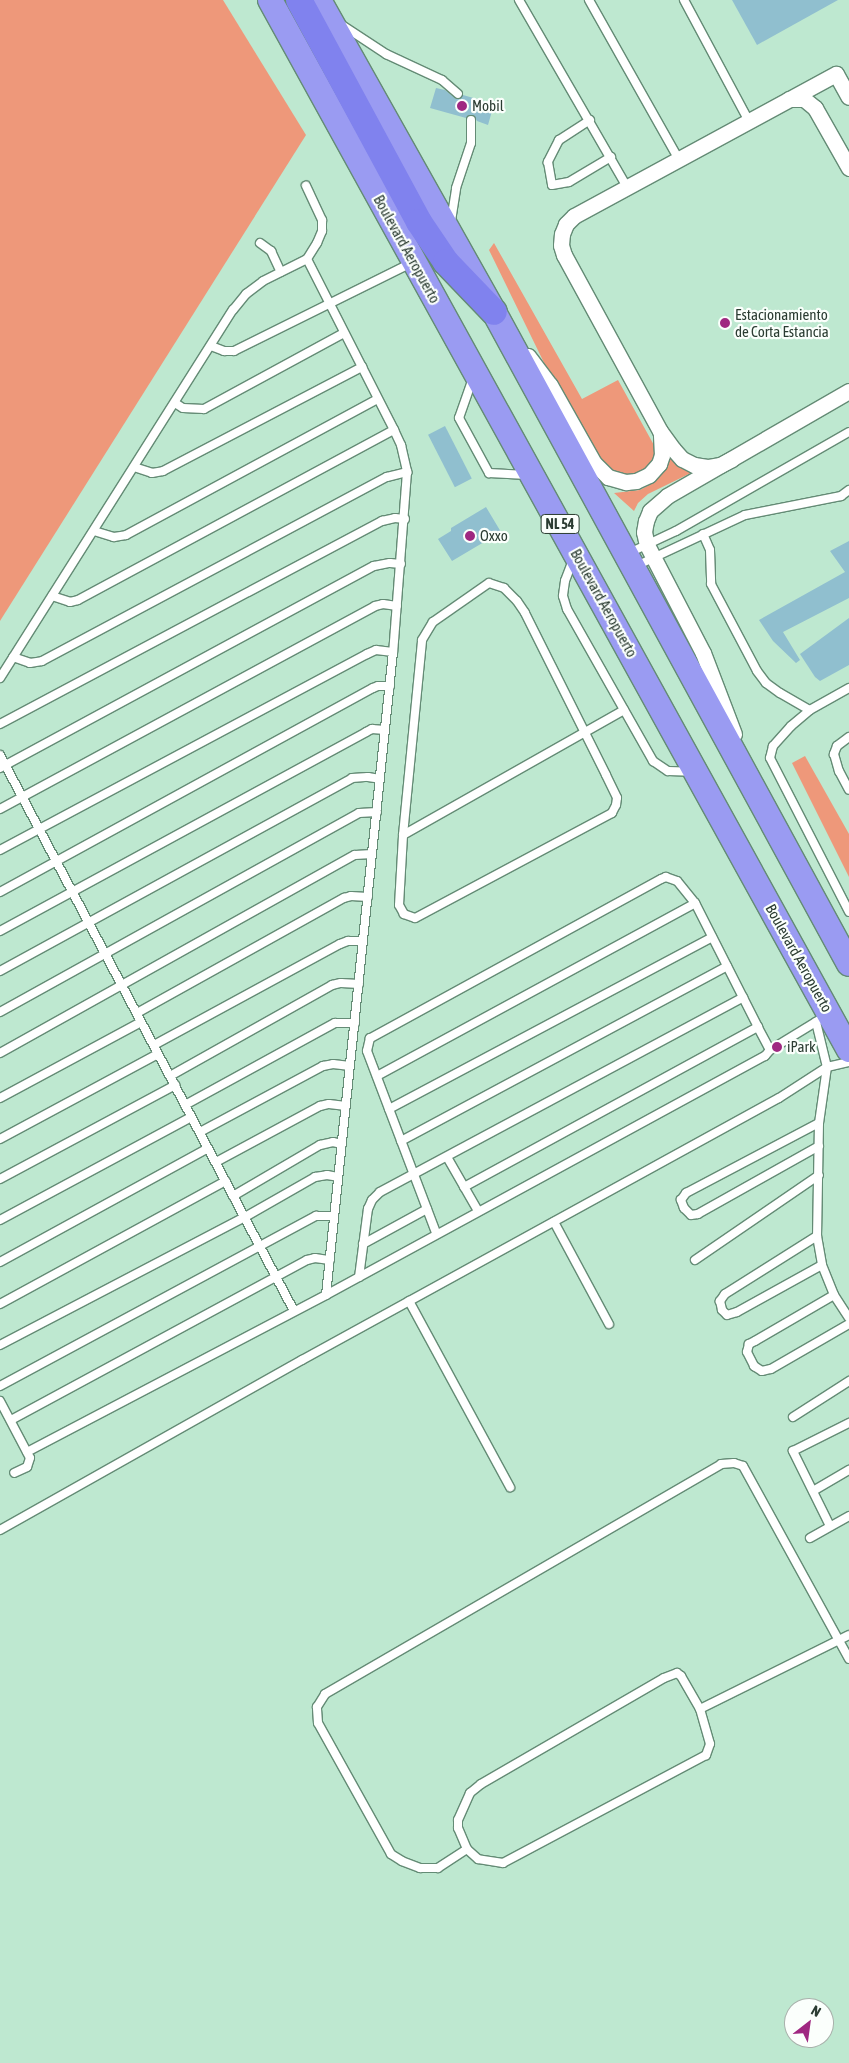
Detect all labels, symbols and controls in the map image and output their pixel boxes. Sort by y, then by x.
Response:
place label: Mobil [472,97,504,115]
marker: Mobil [456,100,468,112]
street label: Boulevard Aeropuerto [370,192,444,306]
place label: Estacionamiento de Corta Estancia [735,305,829,340]
marker: Estacionamiento de Corta Estancia [719,317,731,329]
road number: NL 54 [540,512,580,536]
place label: Oxxo [480,527,508,545]
marker: Oxxo [464,530,476,542]
street label: Boulevard Aeropuerto [567,546,641,660]
street label: Boulevard Aeropuerto [762,901,836,1015]
place label: iPark [787,1038,815,1056]
marker: iPark [771,1041,783,1053]
north arrow [784,1998,834,2048]
text: N [808,2002,824,2020]

